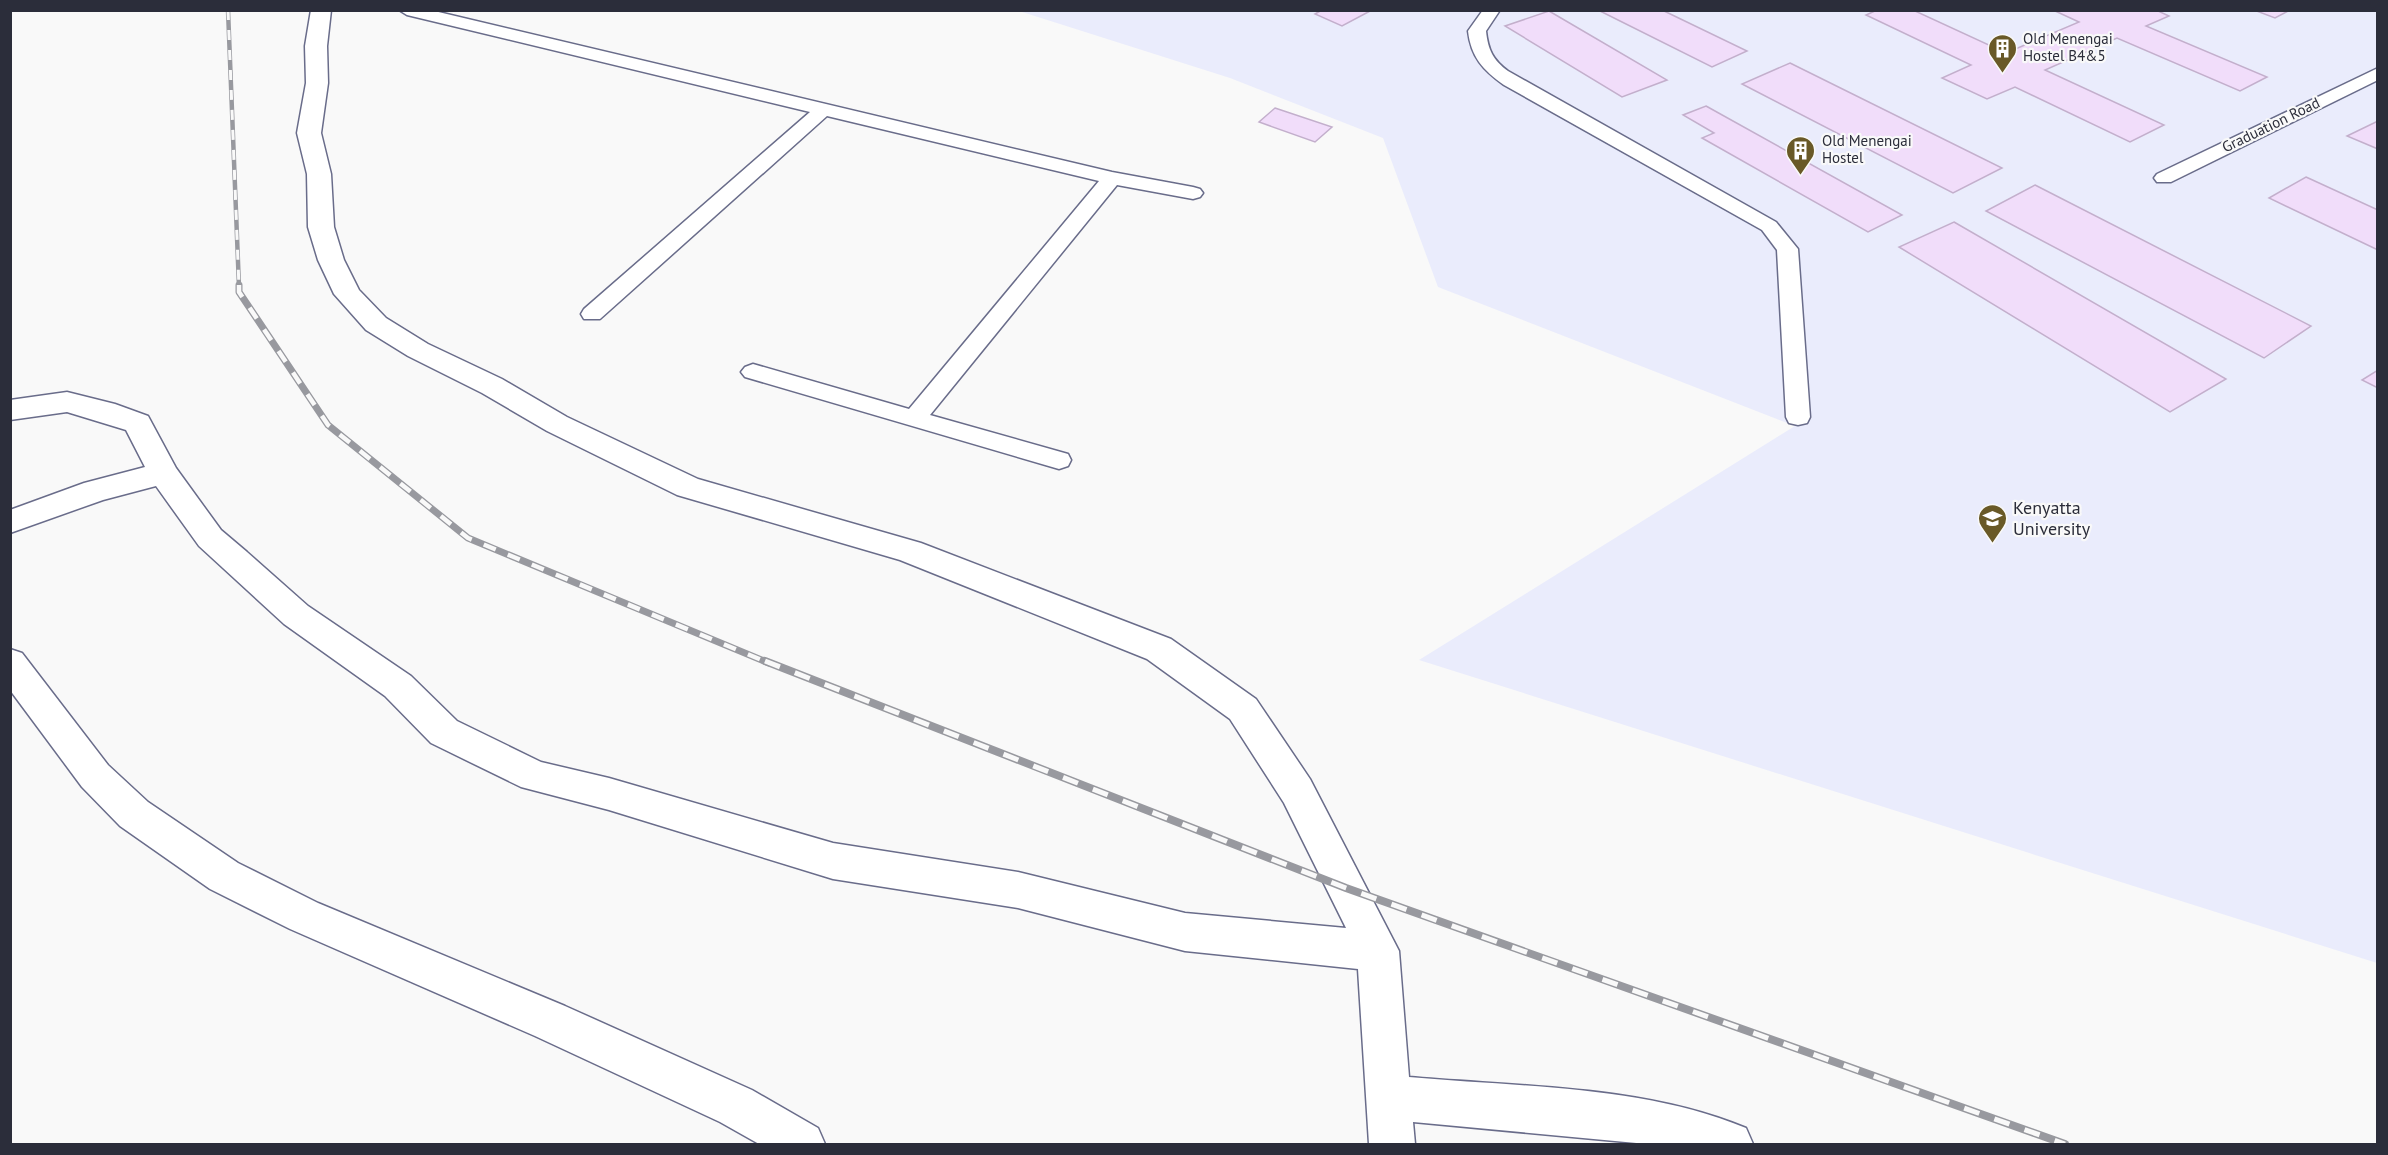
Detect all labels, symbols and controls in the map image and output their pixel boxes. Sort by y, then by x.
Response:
place label: Old Menengai Hostel B4&5 [2023,29,2113,65]
building icon: Old Menengai Hostel B4&5 [1986,32,2018,74]
street label: Graduation Road [2219,93,2323,156]
place label: Old Menengai Hostel [1822,131,1912,167]
building icon: Old Menengai Hostel [1785,134,1817,176]
place label: Kenyatta University [2013,496,2091,540]
school or university icon: Kenyatta University [1976,502,2008,544]

